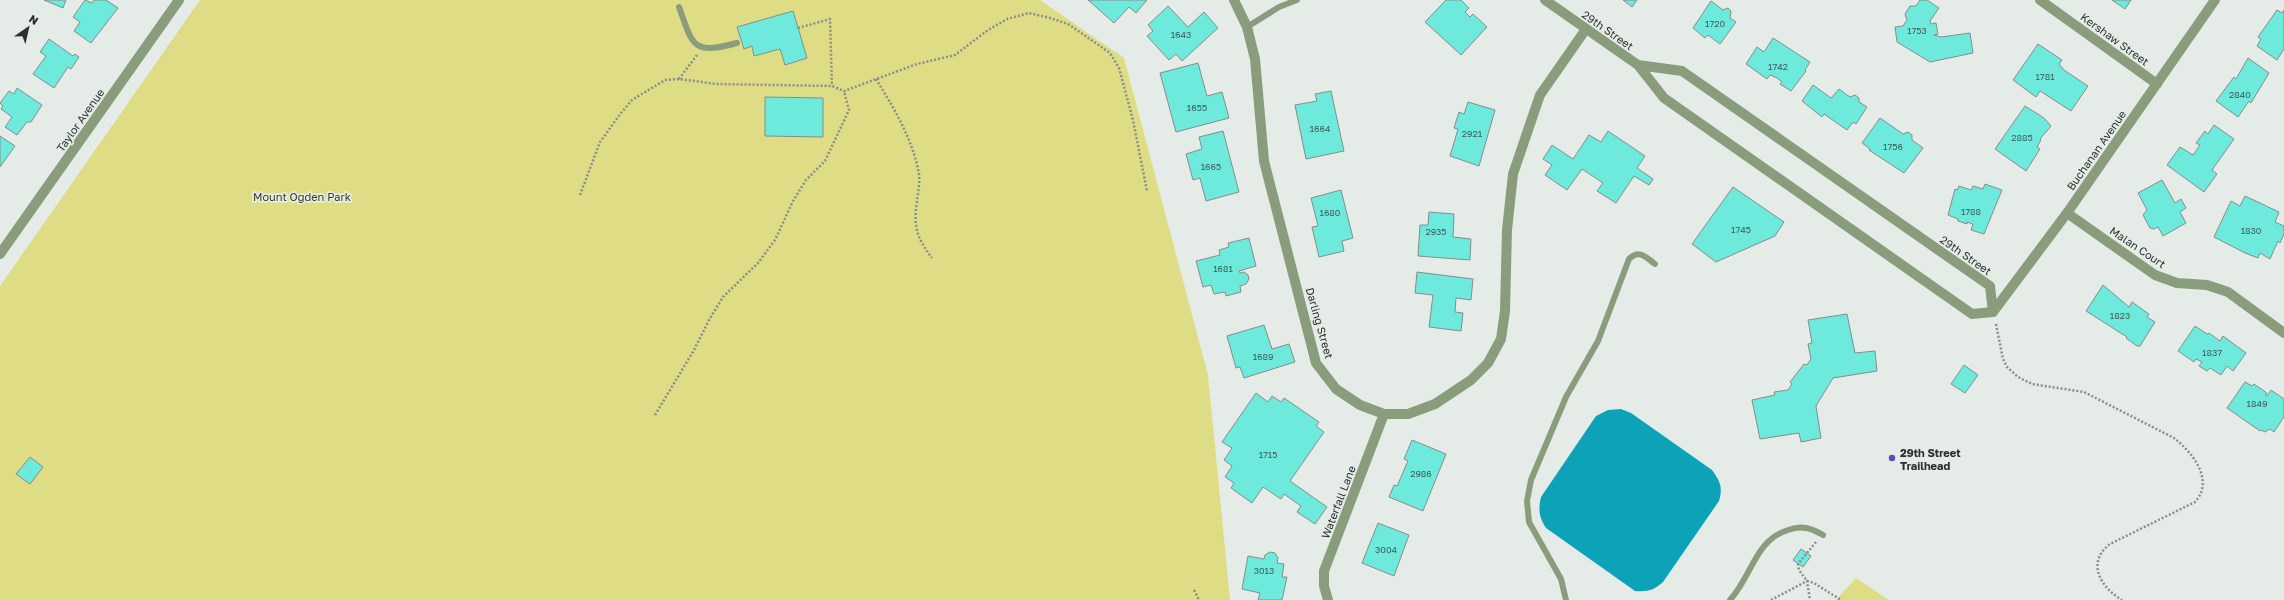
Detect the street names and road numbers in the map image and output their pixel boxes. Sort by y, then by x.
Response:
street label: 29th Street [1580,8,1636,52]
street label: Kershaw Street [2078,10,2152,68]
street label: Taylor Avenue [53,86,107,154]
street label: Buchanan Avenue [2064,108,2128,192]
street label: Malan Court [2108,224,2168,270]
street label: 29th Street [1938,233,1994,277]
street label: Darling Street [1304,286,1336,360]
street label: Waterfall Lane [1318,464,1358,540]

